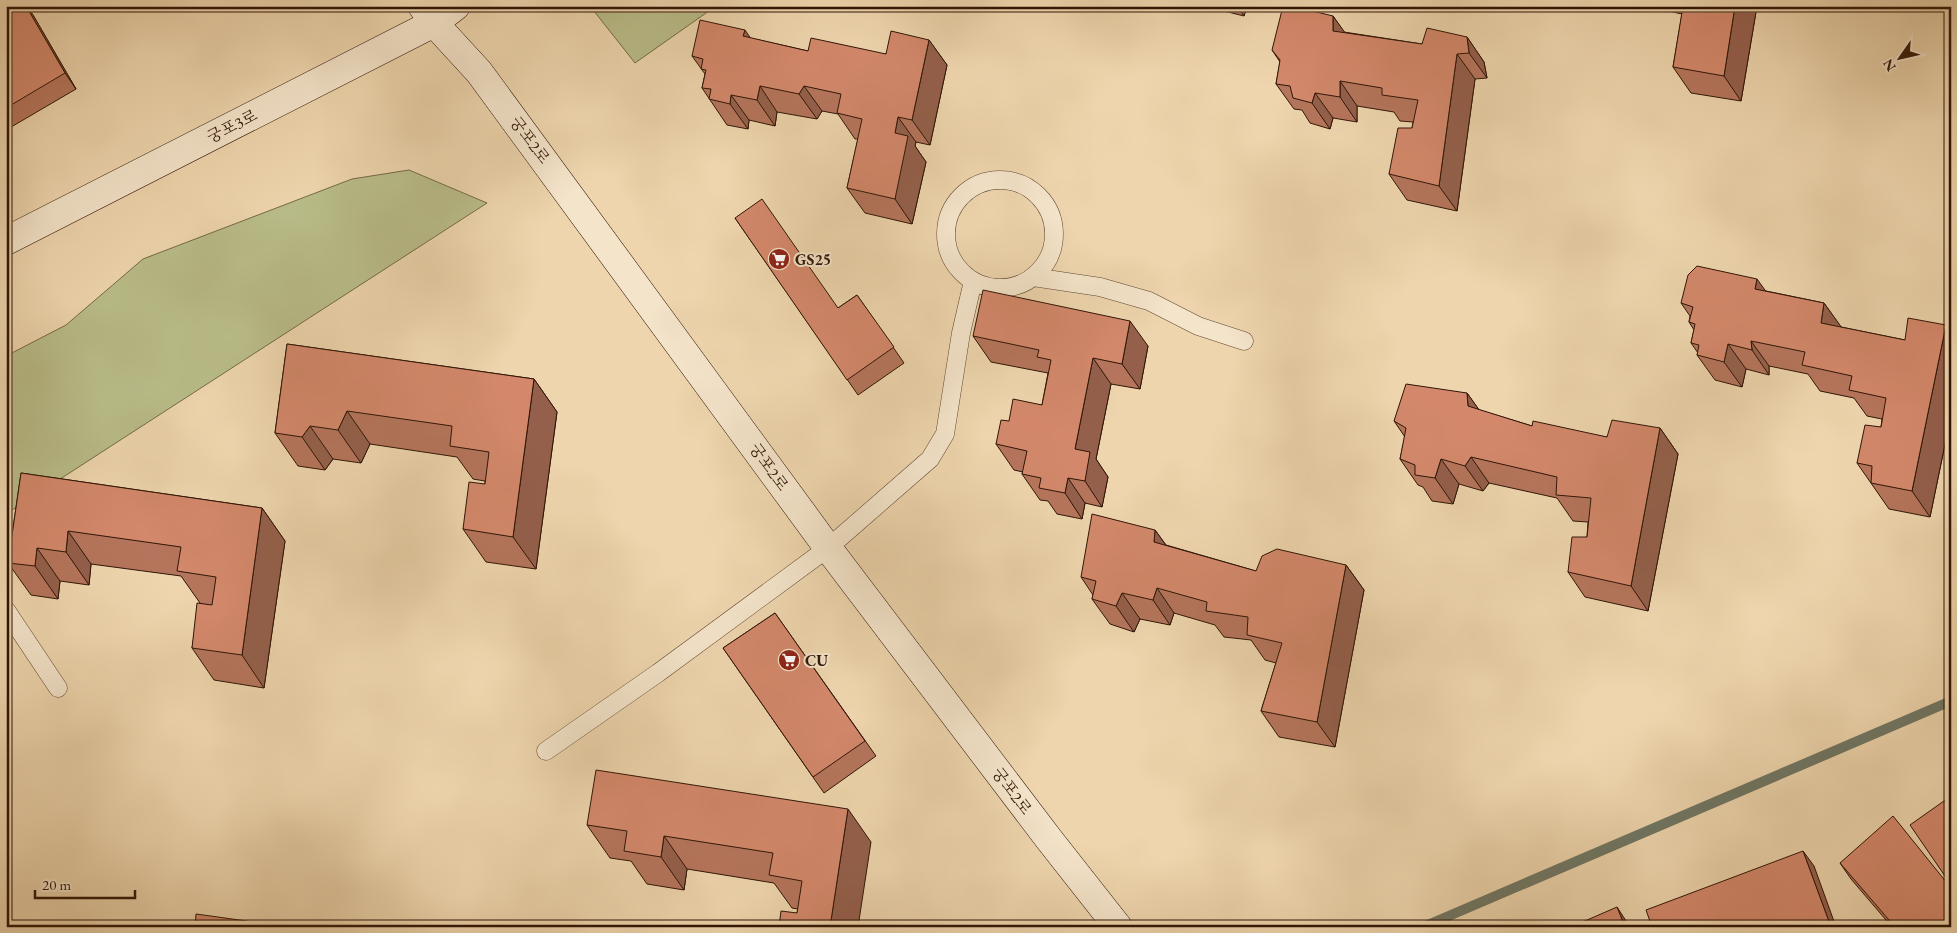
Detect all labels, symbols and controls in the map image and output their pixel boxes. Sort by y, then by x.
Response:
north arrow [1874,32,1924,82]
text: N [1878,55,1900,75]
street label: 궁포3로 [203,104,261,148]
street label: 궁포2로 [505,112,555,168]
supermarket icon: GS25 [767,247,791,271]
place label: GS25 [795,249,831,270]
street label: 궁포2로 [745,439,794,495]
supermarket icon: CU [777,648,801,672]
place label: CU [805,650,828,671]
street label: 궁포2로 [987,763,1037,819]
scale bar [35,868,135,900]
text: 20 m [42,875,71,894]

